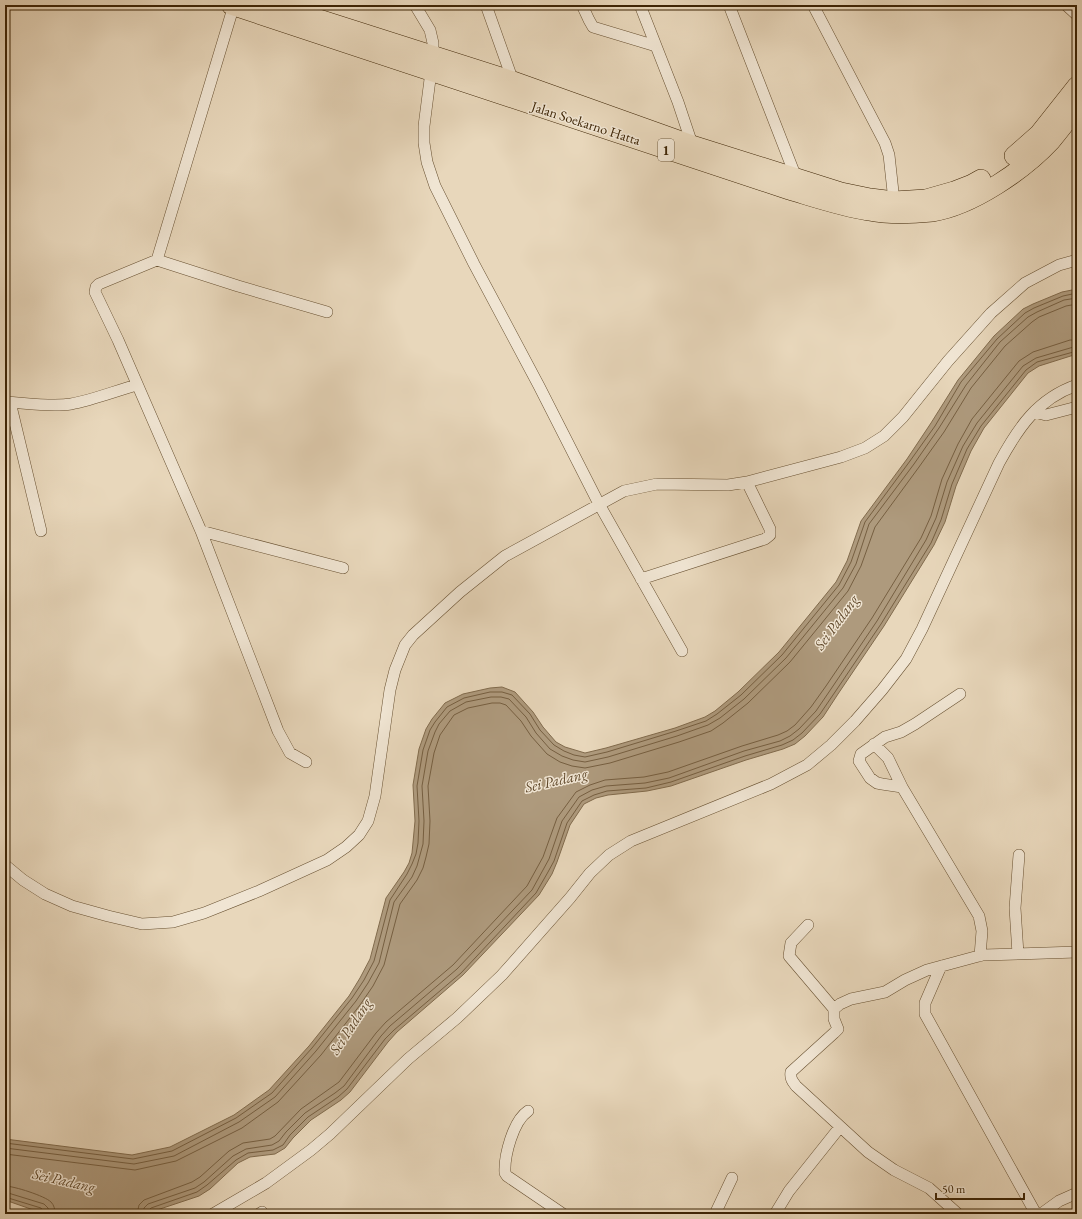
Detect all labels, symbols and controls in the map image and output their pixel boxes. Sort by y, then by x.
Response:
street label: Jalan Soekarno Hatta [528,97,643,149]
road number: 1 [658,139,674,161]
water label: Sei Padang [809,590,863,654]
water label: Sei Padang [522,763,590,797]
water label: Sei Padang [324,993,376,1059]
water label: Sei Padang [30,1163,98,1197]
scale bar [936,1175,1024,1201]
text: 50 m [942,1181,966,1197]

